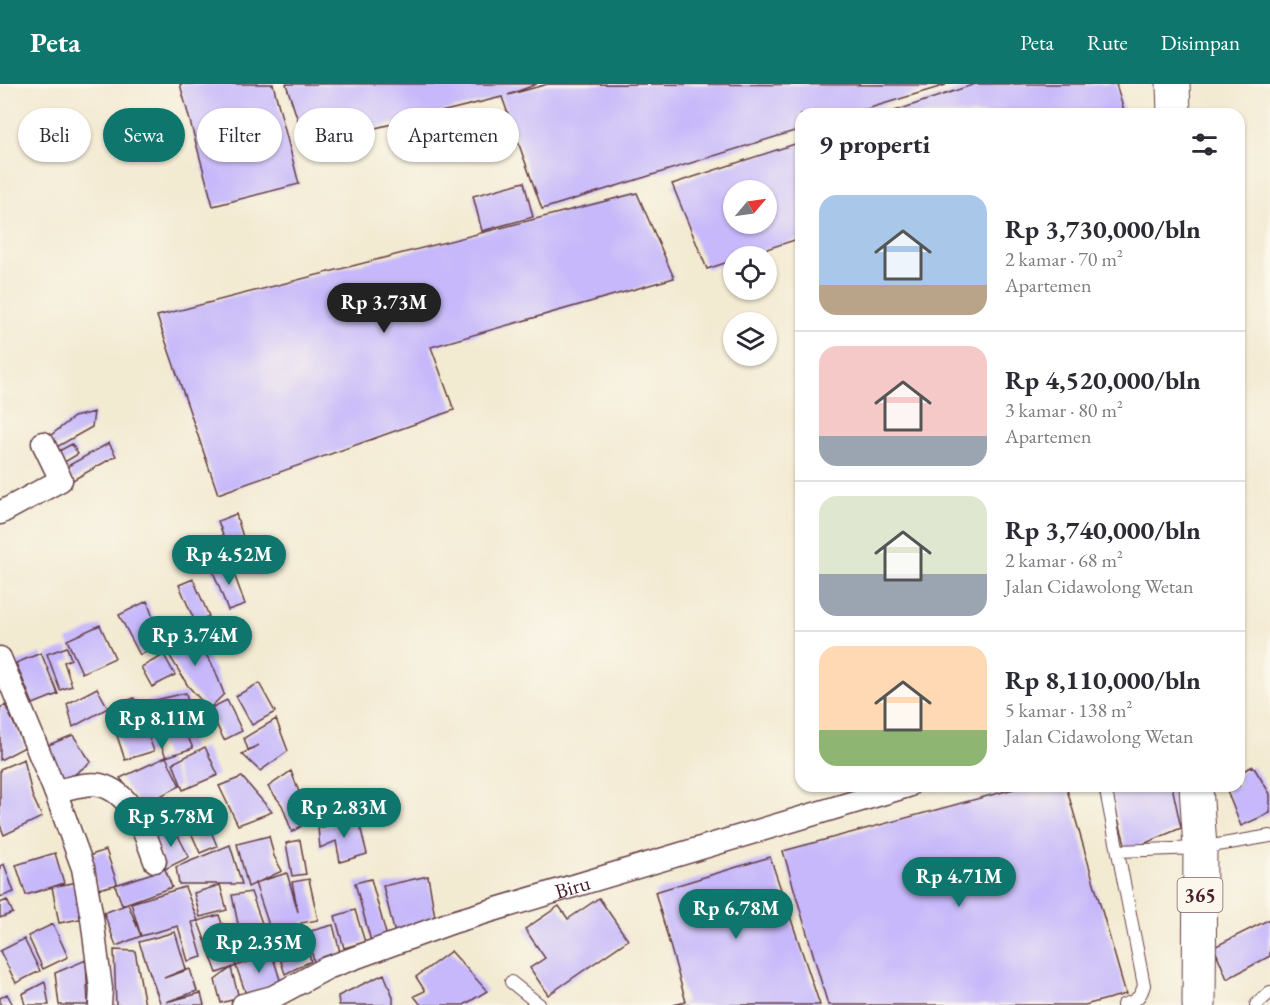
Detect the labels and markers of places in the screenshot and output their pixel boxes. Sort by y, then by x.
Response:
pin: Rp 3.73M [322,283,446,334]
pin: Rp 4.52M [167,535,291,586]
pin: Rp 3.74M [133,616,257,667]
pin: Rp 8.11M [100,699,224,750]
pin: Rp 2.83M [282,788,406,839]
pin: Rp 5.78M [109,797,233,848]
pin: Rp 4.71M [897,857,1021,908]
pin: Rp 6.78M [674,889,798,940]
pin: Rp 2.35M [197,923,321,974]

